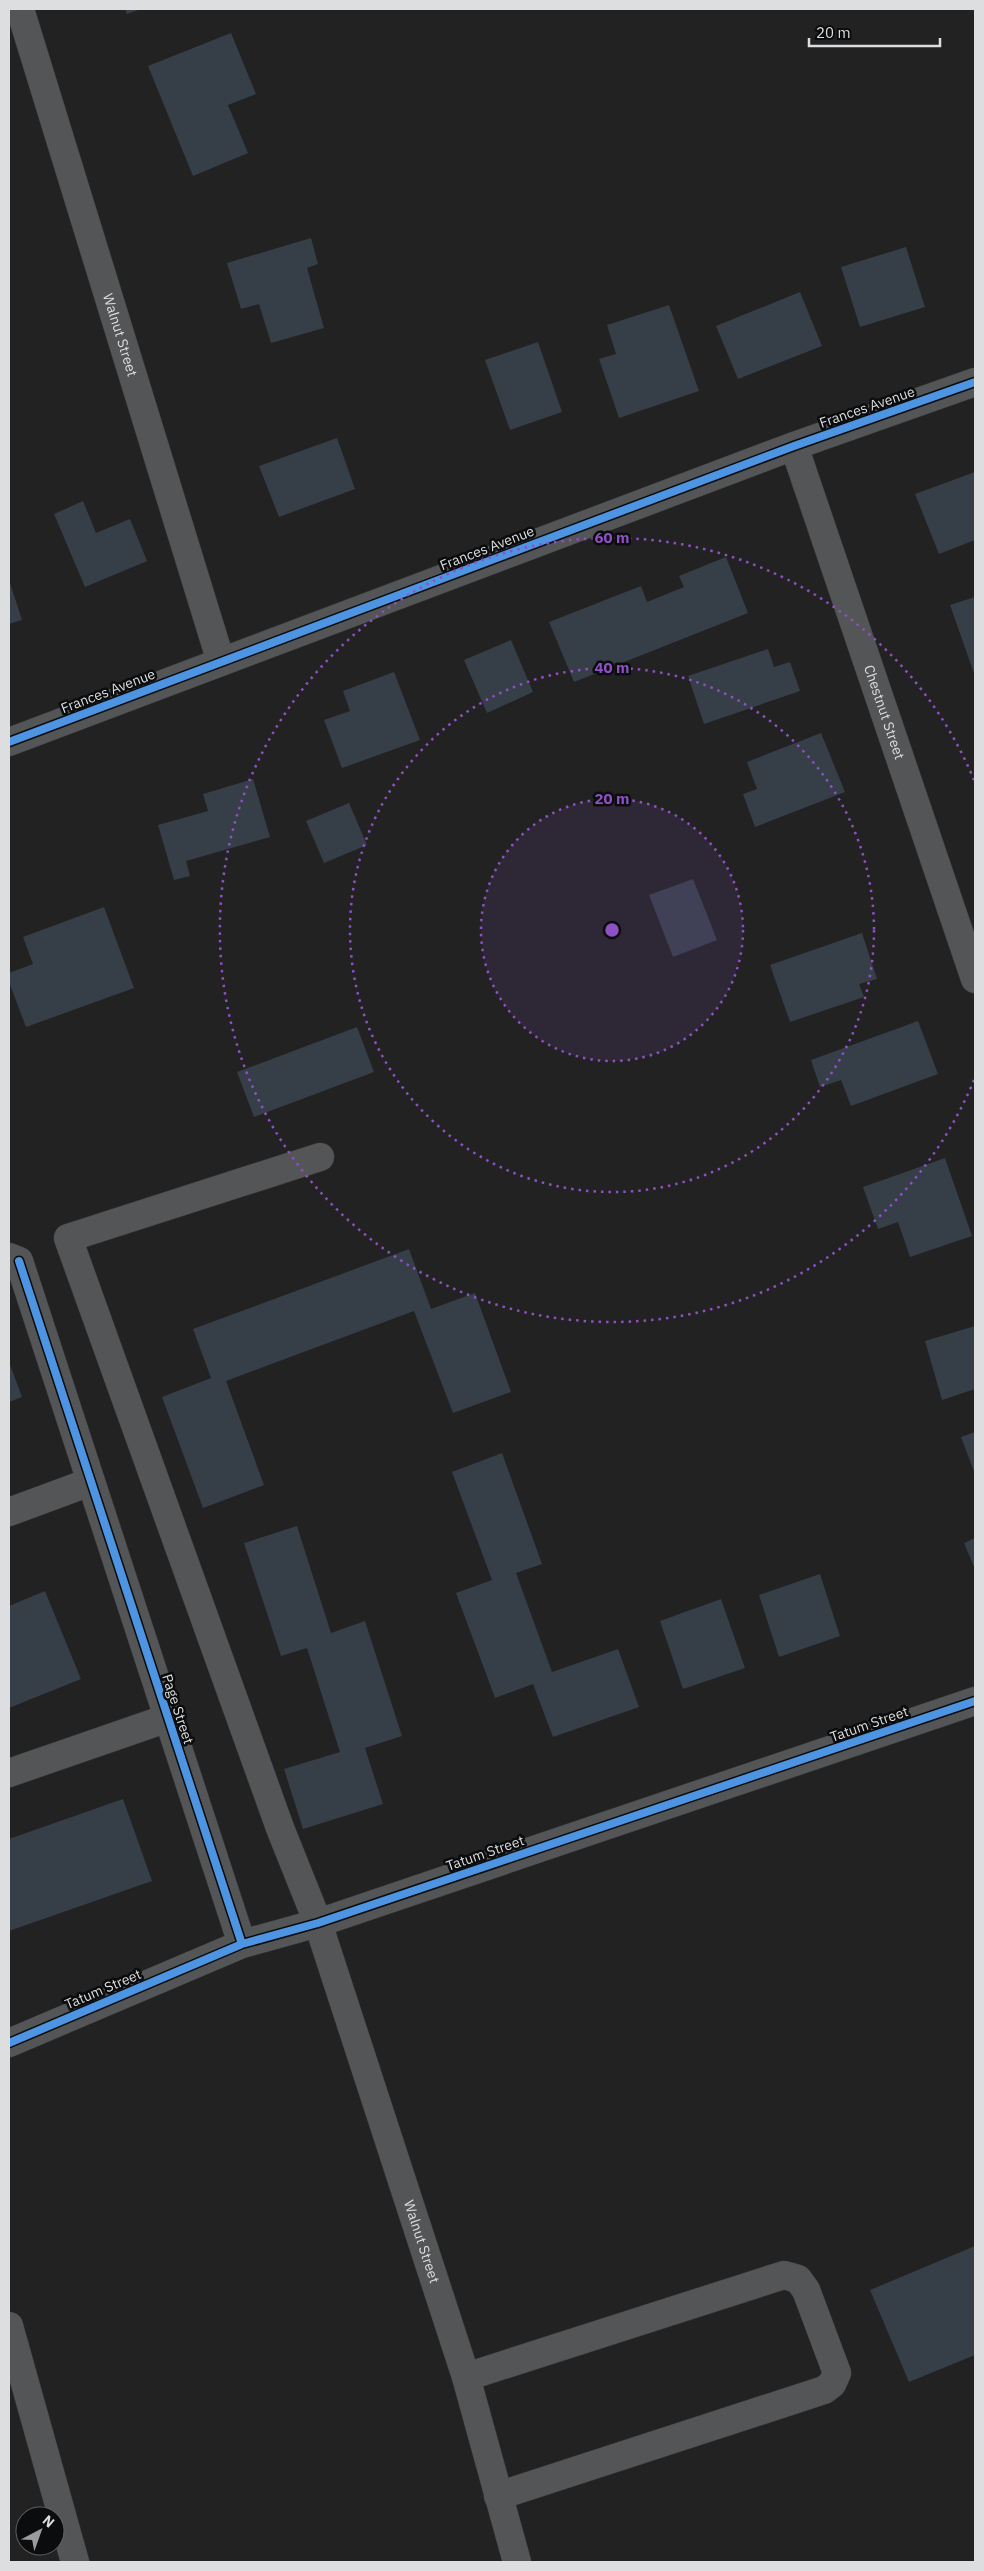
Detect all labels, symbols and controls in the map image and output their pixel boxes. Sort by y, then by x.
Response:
scale bar [809,15,940,47]
text: 20 m [816,23,851,42]
street label: Walnut Street [99,291,142,379]
street label: Frances Avenue [817,382,917,432]
street label: Frances Avenue [437,522,537,574]
text: 60 m [595,528,629,547]
text: 40 m [595,658,629,677]
street label: Chestnut Street [860,663,909,762]
street label: Frances Avenue [58,665,158,717]
text: 20 m [595,789,629,808]
centre of rings [603,921,621,939]
street label: Page Street [158,1672,198,1746]
street label: Tatum Street [828,1702,910,1746]
street label: Tatum Street [444,1831,526,1875]
street label: Tatum Street [62,1965,144,2013]
street label: Walnut Street [400,2198,444,2285]
north arrow [15,2506,65,2556]
text: N [39,2511,58,2531]

